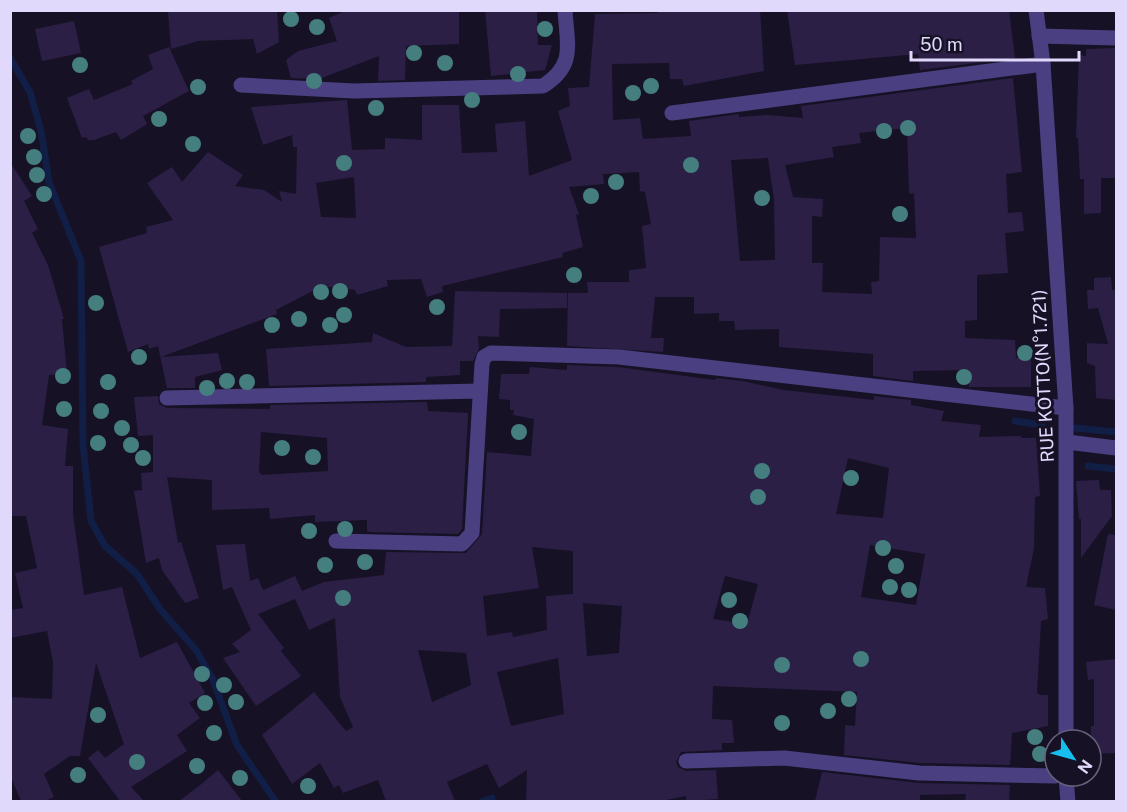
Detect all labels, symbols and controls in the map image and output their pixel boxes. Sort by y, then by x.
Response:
scale bar [911,24,1079,62]
text: 50 m [920,34,963,55]
street label: RUE KOTTO(N°1.721) [1028,289,1058,463]
north arrow [1043,728,1103,788]
text: N [1073,756,1096,777]

